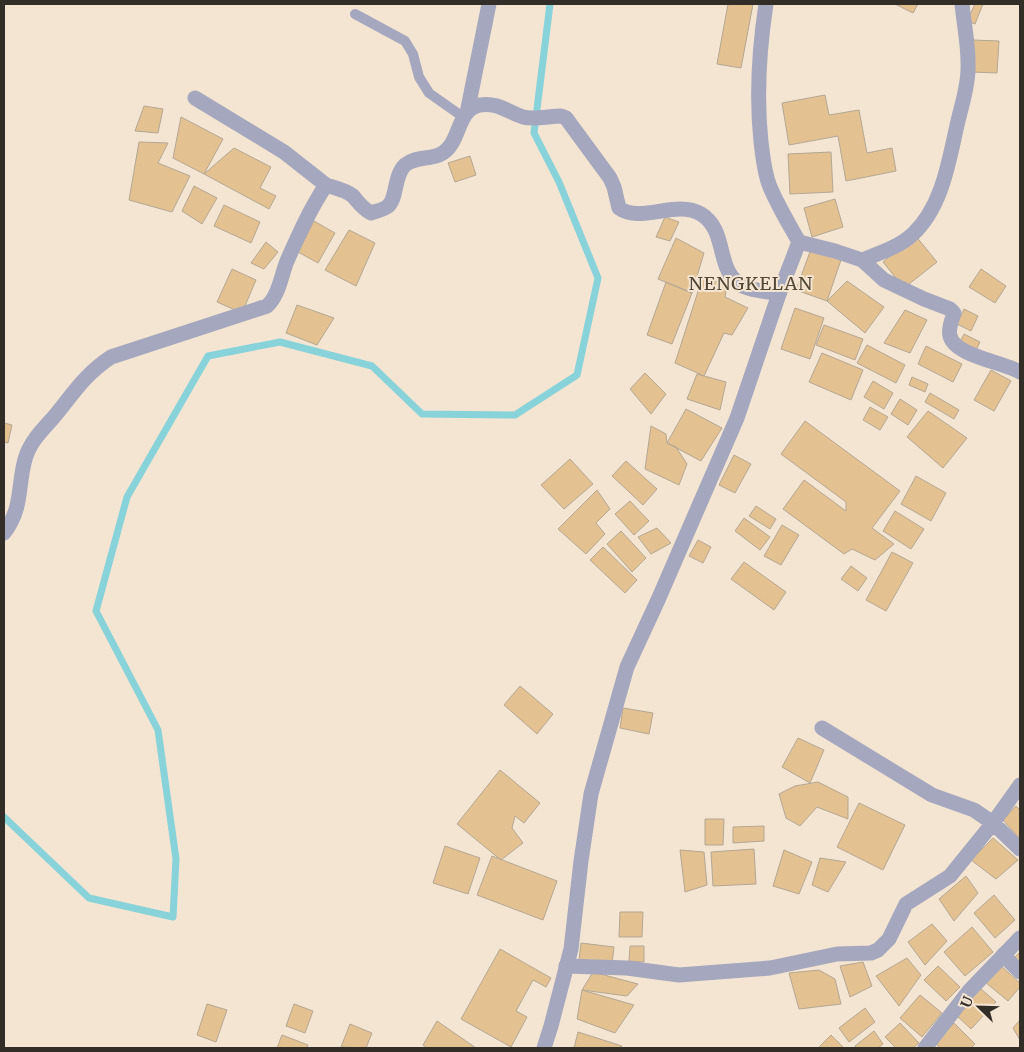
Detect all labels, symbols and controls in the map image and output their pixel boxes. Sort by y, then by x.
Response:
district label: NENGKELAN [689,272,813,295]
north arrow [954,982,1004,1032]
text: U [957,993,978,1010]

